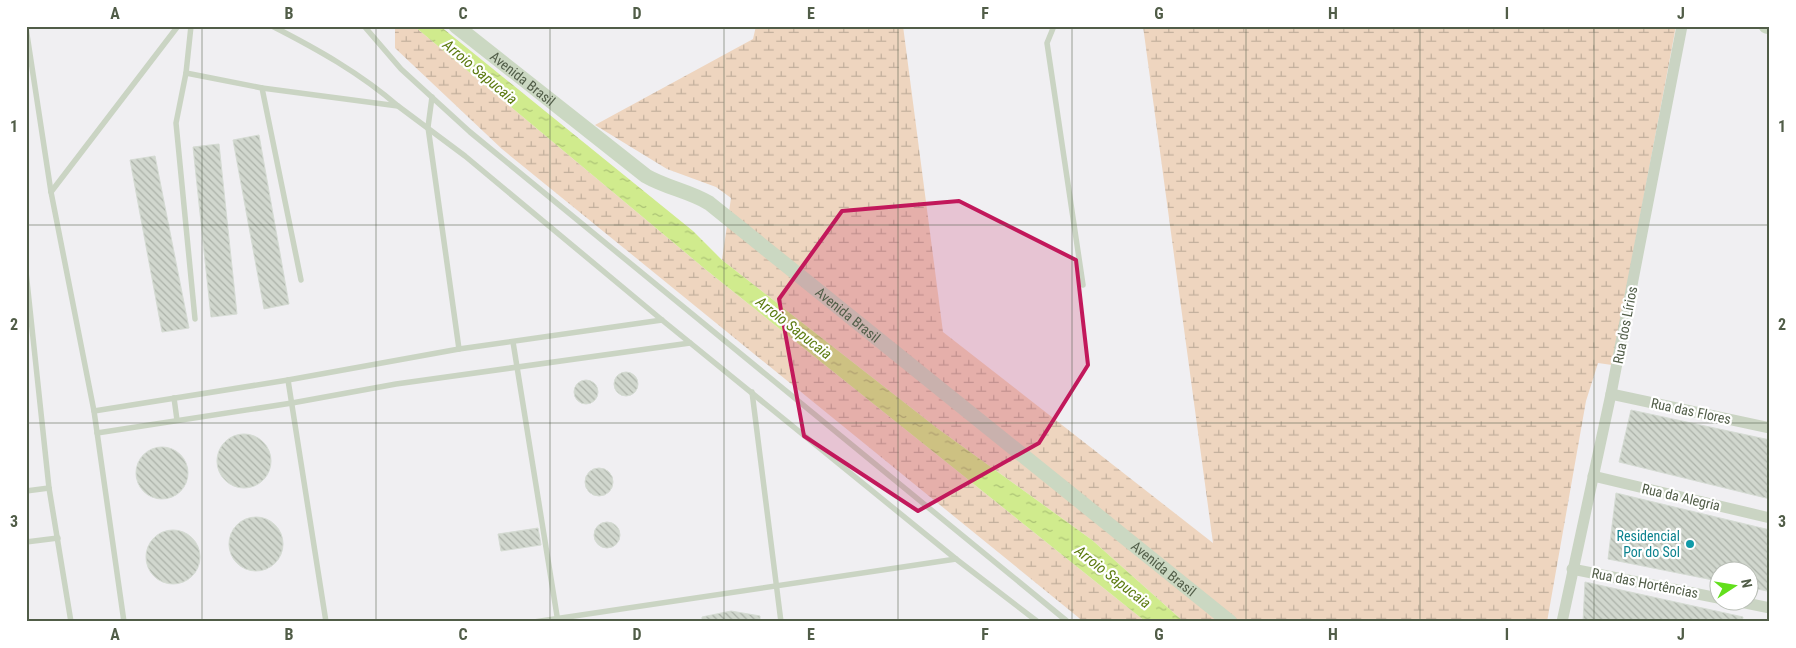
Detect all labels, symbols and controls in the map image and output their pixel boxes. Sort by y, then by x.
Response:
text: A [110,4,120,23]
text: B [285,4,294,23]
text: C [458,4,468,23]
text: D [632,4,642,23]
text: E [807,4,815,23]
text: F [981,4,989,23]
text: G [1154,4,1164,23]
text: H [1328,4,1338,23]
text: I [1505,4,1509,23]
text: J [1677,4,1685,23]
water label: Arroio Sapucaia [439,35,521,108]
street label: Avenida Brasil [487,48,558,109]
text: 1 [10,117,18,136]
text: 1 [1778,117,1786,136]
street label: Avenida Brasil [812,284,883,346]
street label: Rua dos Lírios [1610,285,1640,365]
water label: Arroio Sapucaia [752,292,835,363]
text: 2 [10,315,18,334]
text: 2 [1778,315,1786,334]
street label: Rua das Flores [1650,395,1732,427]
street label: Rua da Alegria [1640,480,1722,514]
text: 3 [10,512,18,531]
text: 3 [1778,512,1786,531]
place label: Residencial Por do Sol [1617,528,1680,560]
street label: Avenida Brasil [1128,538,1199,599]
marker: Residencial Por do Sol [1684,538,1696,550]
water label: Arroio Sapucaia [1071,541,1154,612]
north arrow [1708,560,1758,610]
street label: Rua das Hortências [1590,565,1700,601]
text: N [1738,577,1755,589]
text: A [110,625,120,644]
text: B [285,625,294,644]
text: C [458,625,468,644]
text: D [632,625,642,644]
text: E [807,625,815,644]
text: F [981,625,989,644]
text: G [1154,625,1164,644]
text: H [1328,625,1338,644]
text: I [1505,625,1509,644]
text: J [1677,625,1685,644]

